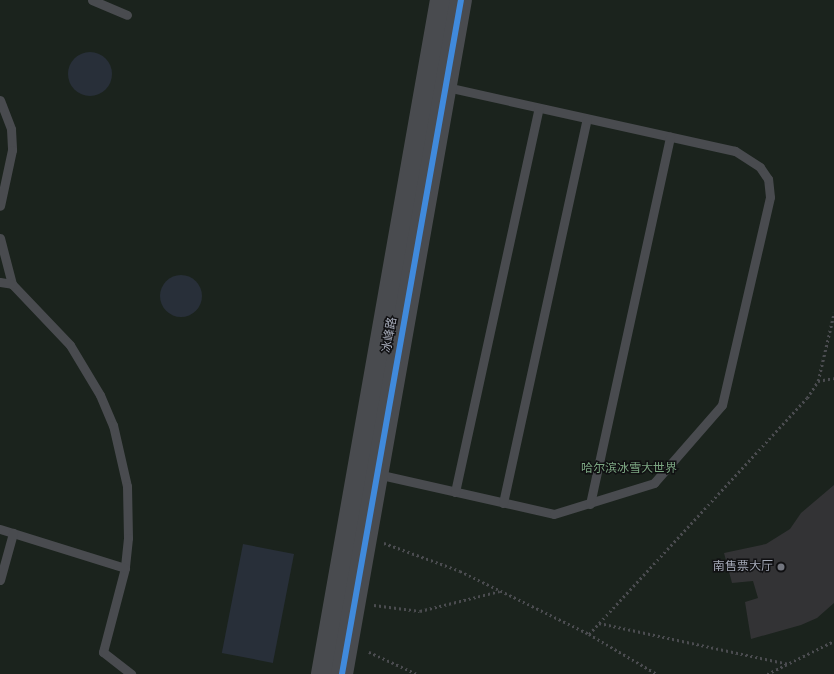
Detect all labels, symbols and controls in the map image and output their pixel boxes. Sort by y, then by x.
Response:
street label: 冰峰路 [380,316,400,354]
park label: 哈尔滨冰雪大世界 [581,462,677,476]
place label: 南售票大厅 [713,560,773,574]
marker: 南售票大厅 [776,562,786,572]

